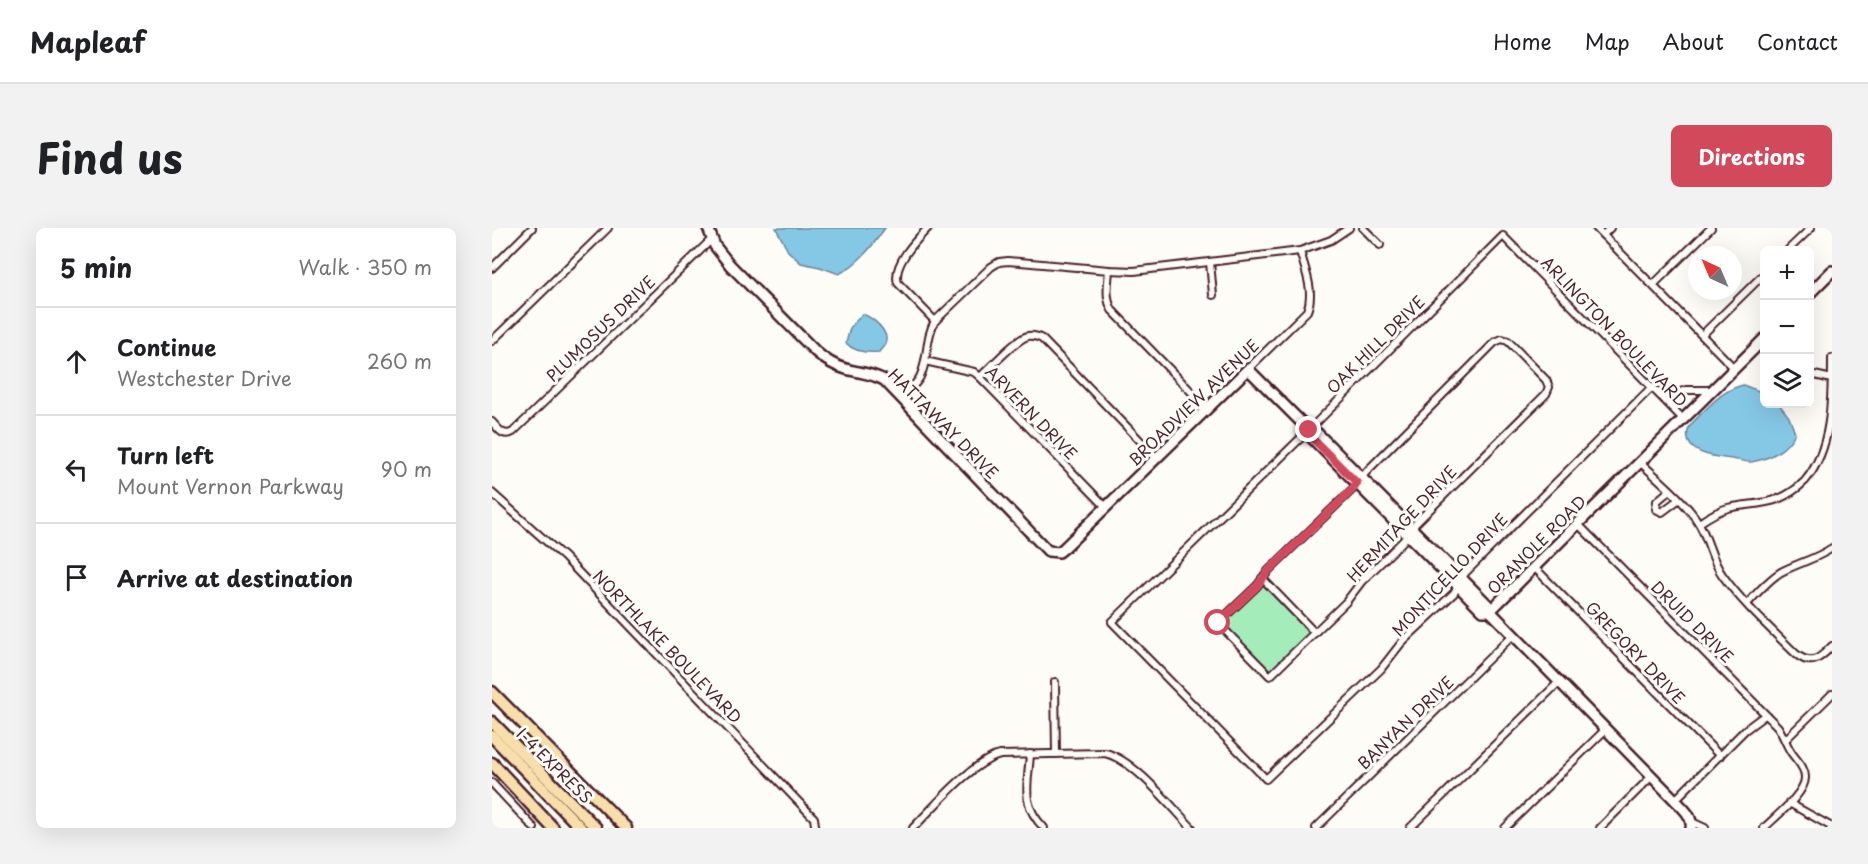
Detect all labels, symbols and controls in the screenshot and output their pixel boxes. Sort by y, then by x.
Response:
text: Mapleaf [30,20,146,63]
text: Home [1493,25,1552,57]
text: Map [1585,25,1630,57]
text: About [1663,25,1724,57]
text: Contact [1757,25,1838,57]
text: Find us [36,125,183,188]
button: Directions [1671,125,1832,187]
north arrow [1688,246,1742,300]
map controls [1760,246,1814,408]
button: + [1760,246,1814,300]
text: 5 min [60,248,132,287]
street label: ARLINGTON BOULEVARD [1536,250,1694,412]
text: Walk · 350 m [299,252,432,282]
street label: PLUMOSUS DRIVE [540,269,660,387]
street label: OAK HILL DRIVE [1320,289,1430,399]
button: − [1760,300,1814,354]
text: Continue [117,330,216,363]
street label: BROADVIEW AVENUE [1122,333,1264,471]
icon: ahead [60,345,93,378]
text: 260 m [367,346,432,376]
button: layers [1760,354,1814,408]
street label: ARVERN DRIVE [981,359,1083,465]
street label: HATTAWAY DRIVE [883,362,1005,484]
text: Westchester Drive [117,363,292,393]
route end [1295,416,1321,442]
text: Turn left [117,438,214,471]
icon: left [60,453,93,486]
text: 90 m [381,454,432,484]
street label: HERMITAGE DRIVE [1341,459,1461,587]
text: Mount Vernon Parkway [117,471,344,501]
street label: ORANOLE ROAD [1481,489,1591,599]
street label: MONTICELLO DRIVE [1386,507,1512,641]
icon: arrive [60,561,93,594]
text: Arrive at destination [117,561,353,594]
street label: NORTHLAKE BOULEVARD [588,564,748,728]
street label: DRUID DRIVE [1646,574,1740,668]
street label: GREGORY DRIVE [1581,595,1691,709]
route start [1204,609,1230,635]
street label: BANYAN DRIVE [1352,670,1458,774]
street label: I-4 EXPRESS [512,722,598,808]

